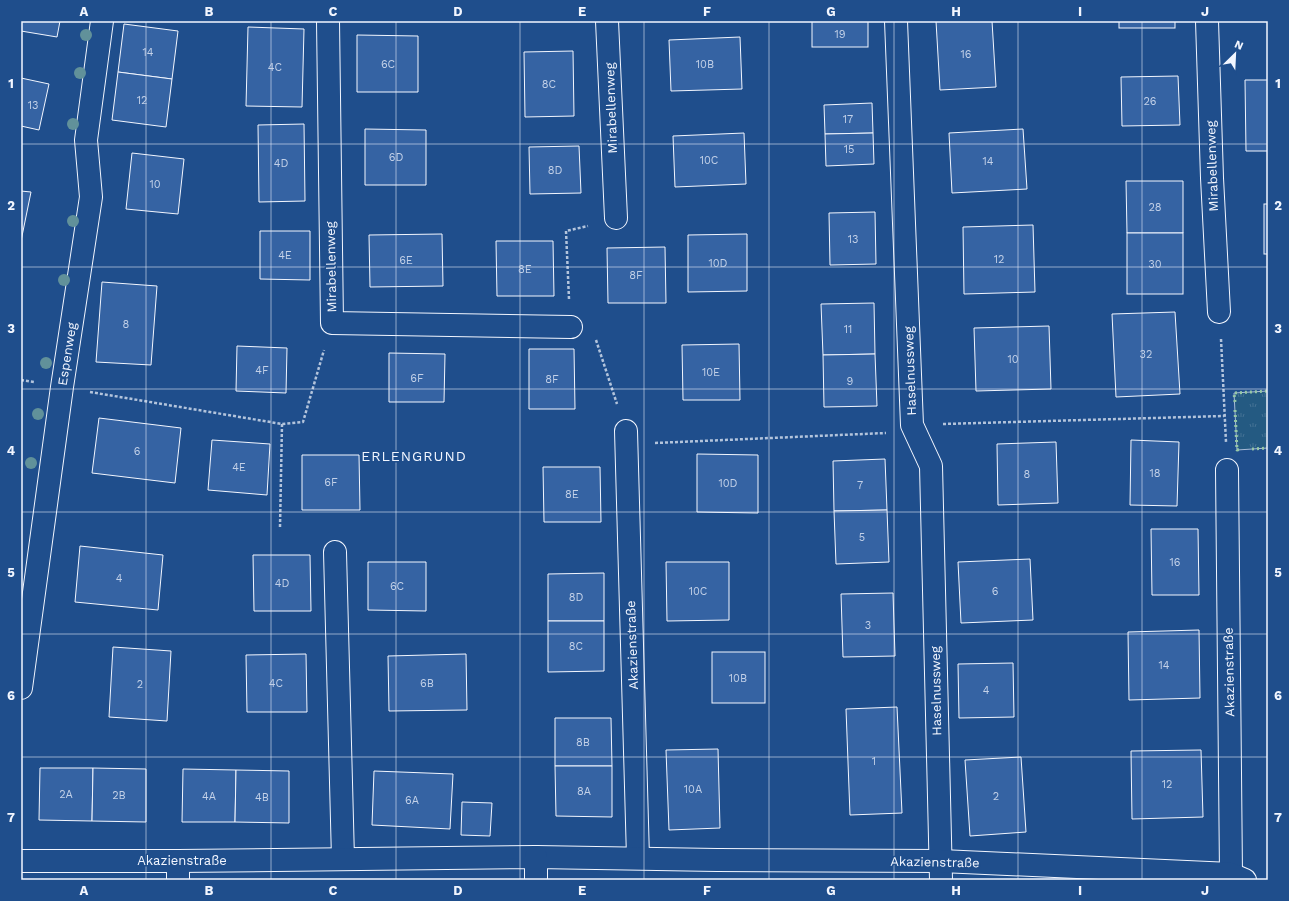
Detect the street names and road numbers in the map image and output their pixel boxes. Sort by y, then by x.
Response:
street label: Mirabellenweg [602,62,620,154]
street label: Mirabellenweg [1203,120,1221,212]
street label: Mirabellenweg [323,221,339,313]
street label: Espenweg [55,321,79,387]
street label: Haselnussweg [901,326,919,416]
street label: Akazienstraße [623,600,641,690]
street label: Akazienstraße [1221,627,1237,717]
street label: Haselnussweg [928,646,944,736]
street label: Akazienstraße [137,853,227,868]
street label: Akazienstraße [890,854,980,870]

